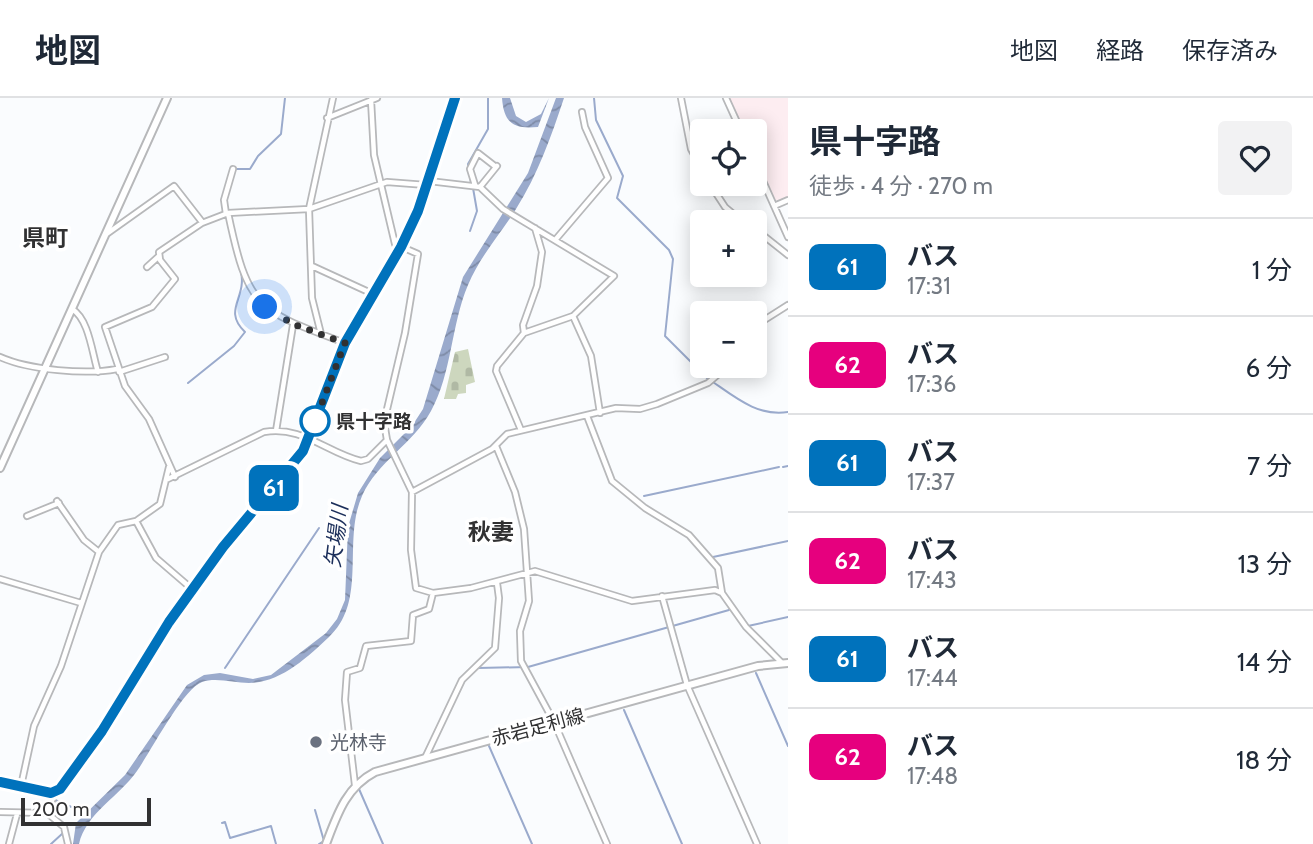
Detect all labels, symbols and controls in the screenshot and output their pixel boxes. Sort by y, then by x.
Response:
text: 地図 [35,30,101,70]
text: 地図 [1010,36,1058,65]
text: 経路 [1096,36,1144,65]
text: 保存済み [1182,36,1278,65]
map controls [690,119,767,378]
button: locate [690,119,767,196]
text: 県十字路 [809,121,941,161]
button: heart [1218,121,1292,195]
text: 徒歩 · 4 分 · 270 m [809,172,993,200]
button: + [690,210,767,287]
district label: 県町 [22,224,68,252]
text: バス [907,240,959,272]
text: 61 [836,252,859,281]
text: 1 分 [1252,254,1292,286]
text: 17:31 [907,272,951,300]
your location [247,289,282,324]
button: − [690,301,767,378]
text: バス [907,338,959,370]
text: 62 [834,350,861,379]
text: 6 分 [1245,352,1292,384]
text: 17:36 [907,370,956,398]
marker: 県十字路 [300,406,330,436]
place label: 県十字路 [336,410,412,433]
text: バス [907,436,959,468]
text: 61 [836,448,859,477]
text: 7 分 [1247,450,1292,482]
line badge: 61 [243,465,306,511]
text: 17:37 [907,468,955,496]
text: 61 [263,473,285,502]
water label: 矢場川 [320,501,352,569]
district label: 秋妻 [468,518,514,546]
text: バス [907,534,959,566]
text: 62 [834,546,861,575]
text: 13 分 [1238,548,1292,580]
text: 17:43 [907,566,957,594]
text: バス [907,632,959,664]
text: 61 [836,644,859,673]
text: 14 分 [1237,646,1292,678]
text: 17:44 [907,664,957,692]
street label: 赤岩足利線 [489,704,587,750]
text: バス [907,730,959,762]
place label: 光林寺 [330,731,387,754]
marker: 光林寺 [308,734,324,750]
text: 62 [834,742,861,771]
text: 18 分 [1236,744,1292,776]
text: 17:48 [907,762,958,790]
scale bar [21,795,150,827]
text: 200 m [32,798,89,821]

